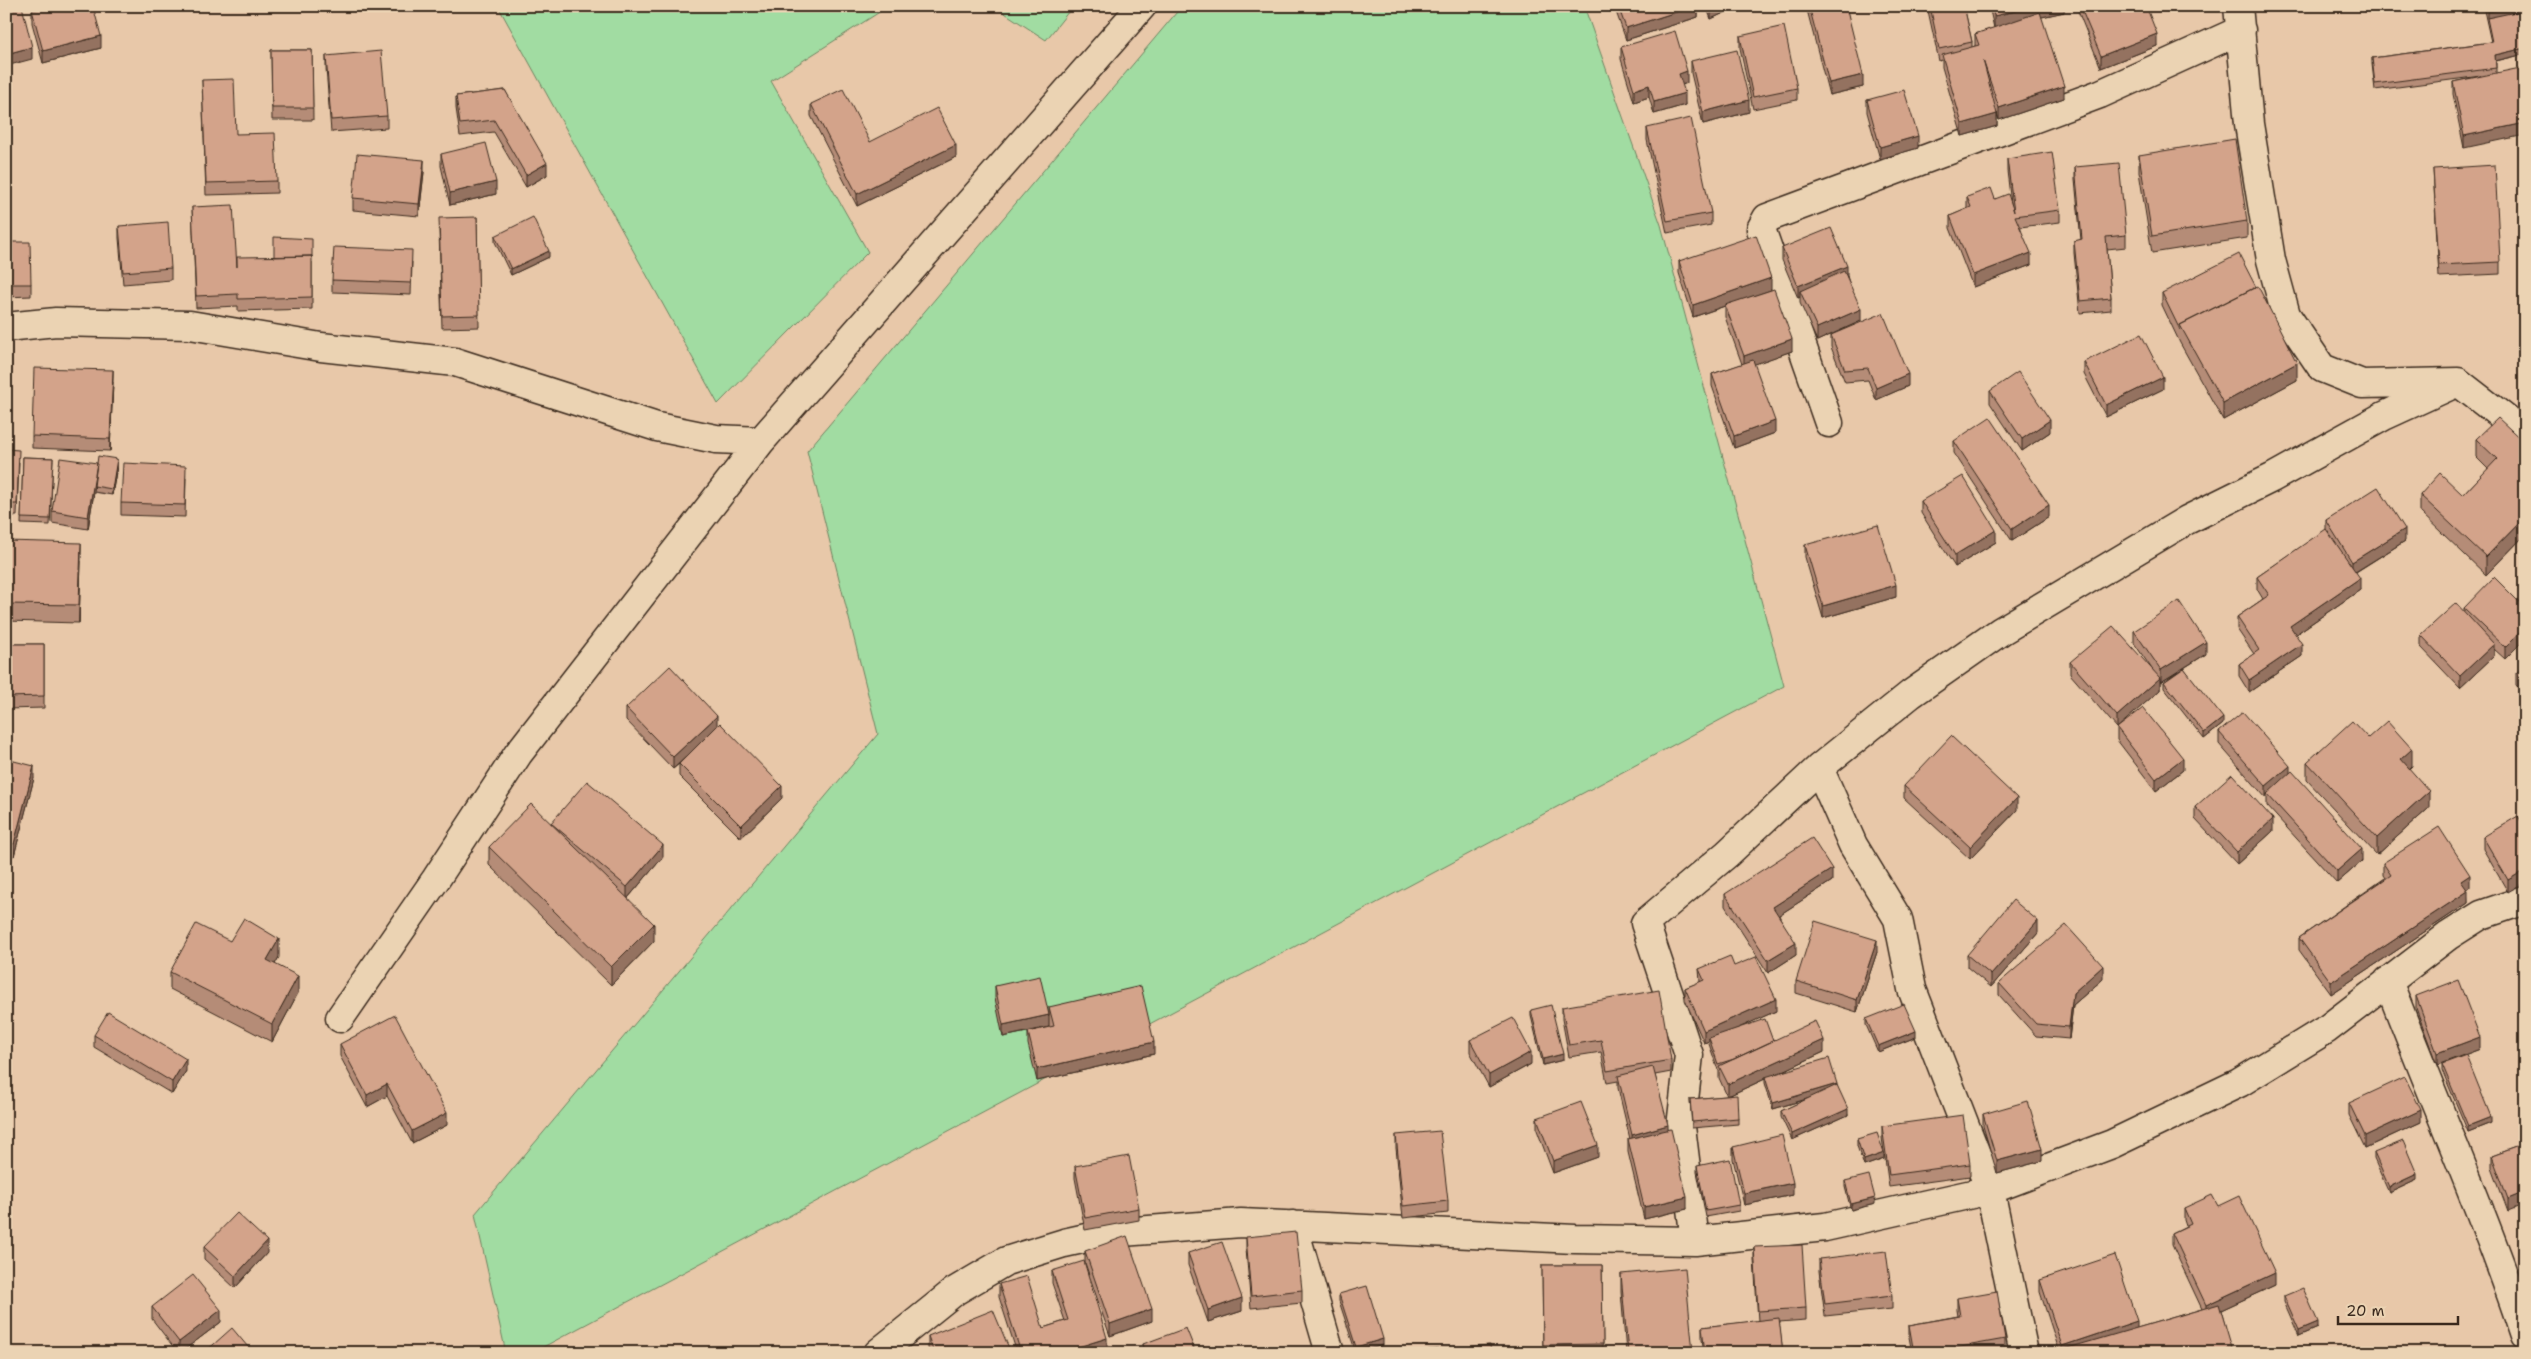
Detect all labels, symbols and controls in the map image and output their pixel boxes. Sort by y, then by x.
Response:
scale bar [2338,1294,2458,1326]
text: 20 m [2346,1301,2385,1321]

